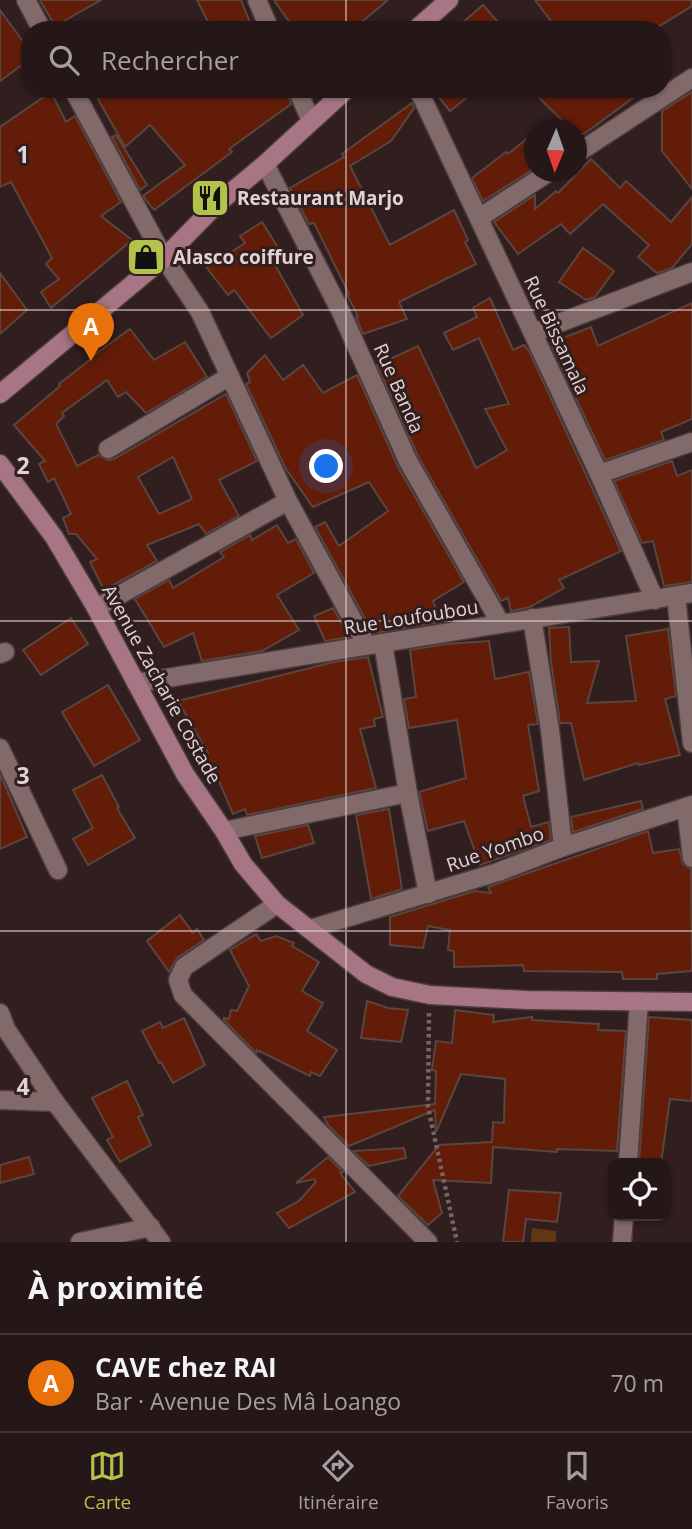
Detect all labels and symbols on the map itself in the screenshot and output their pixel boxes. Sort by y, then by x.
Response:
north arrow [524,119,587,182]
text: 1 [16,138,30,170]
restaurant icon: Restaurant Marjo [189,177,231,219]
place label: Restaurant Marjo [237,185,404,211]
shop icon: Alasco coiffure [125,236,167,278]
place label: Alasco coiffure [173,244,314,270]
street label: Rue Bissamala [518,271,596,399]
pin: A [68,303,114,361]
street label: Rue Banda [368,339,430,437]
text: 2 [16,449,30,481]
your location [309,449,343,483]
street label: Avenue Zacharie Costade [96,580,228,788]
street label: Rue Loufoubou [342,594,480,640]
text: 3 [16,759,30,791]
street label: Rue Yombo [443,820,547,878]
text: 4 [16,1070,30,1102]

